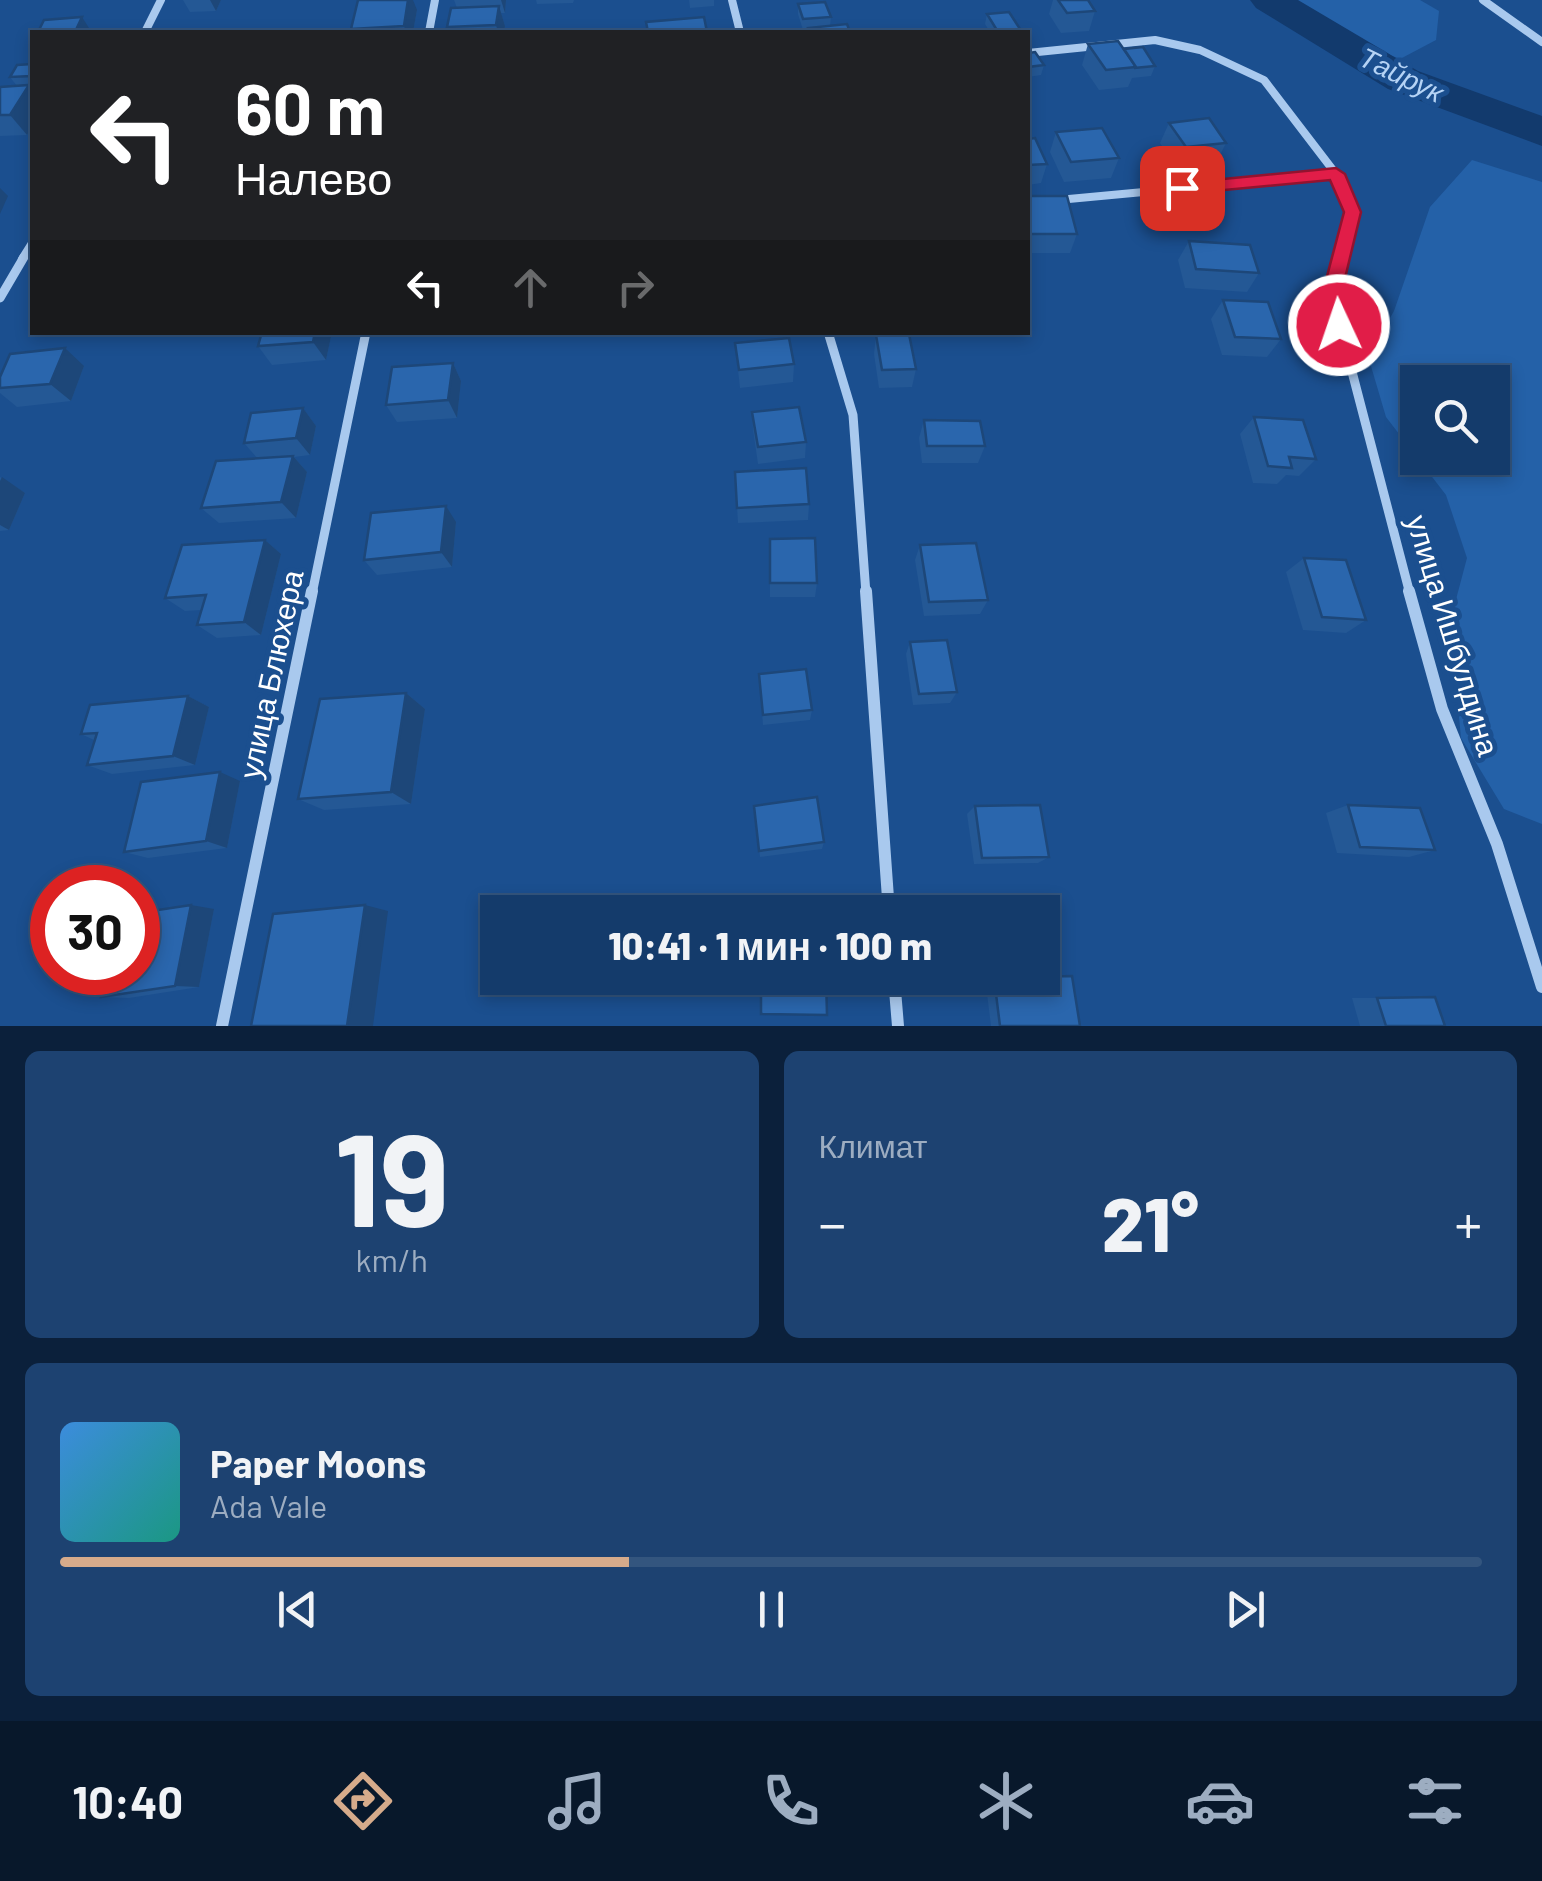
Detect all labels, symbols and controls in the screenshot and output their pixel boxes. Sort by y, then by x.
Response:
water label: Тайрук [1354,39,1451,110]
text: 60 m [235,65,385,149]
icon: left [70,70,200,200]
pin [1140,146,1225,231]
text: Налево [235,150,392,204]
icon: arrive [1155,161,1210,216]
icon: left [398,260,453,315]
icon: ahead [503,260,558,315]
icon: right [608,260,663,315]
position arrow [1287,273,1391,377]
map controls [1400,365,1510,475]
button: search [1400,365,1510,475]
street label: улица Ишбулдина [1400,510,1508,760]
street label: улица Блюхера [230,566,310,782]
speed limit sign: 30 [30,865,160,995]
text: 10:41 · 1 мин · 100 m [608,922,932,968]
text: 19 [334,1097,449,1253]
text: Климат [819,1126,927,1164]
text: 21° [1102,1177,1199,1267]
text: − [819,1189,846,1255]
text: + [1454,1189,1482,1255]
text: km/h [356,1240,428,1278]
text: Paper Moons [210,1440,426,1486]
text: Ada Vale [210,1486,327,1524]
icon: previous [270,1582,325,1637]
icon: pause [744,1582,799,1637]
icon: next [1218,1582,1273,1637]
icon: directions [328,1766,398,1836]
icon: music [542,1766,612,1836]
icon: phone [756,1766,826,1836]
icon: climate [971,1766,1041,1836]
icon: car [1185,1766,1255,1836]
icon: filters [1400,1766,1470,1836]
text: 10:40 [72,1774,183,1828]

